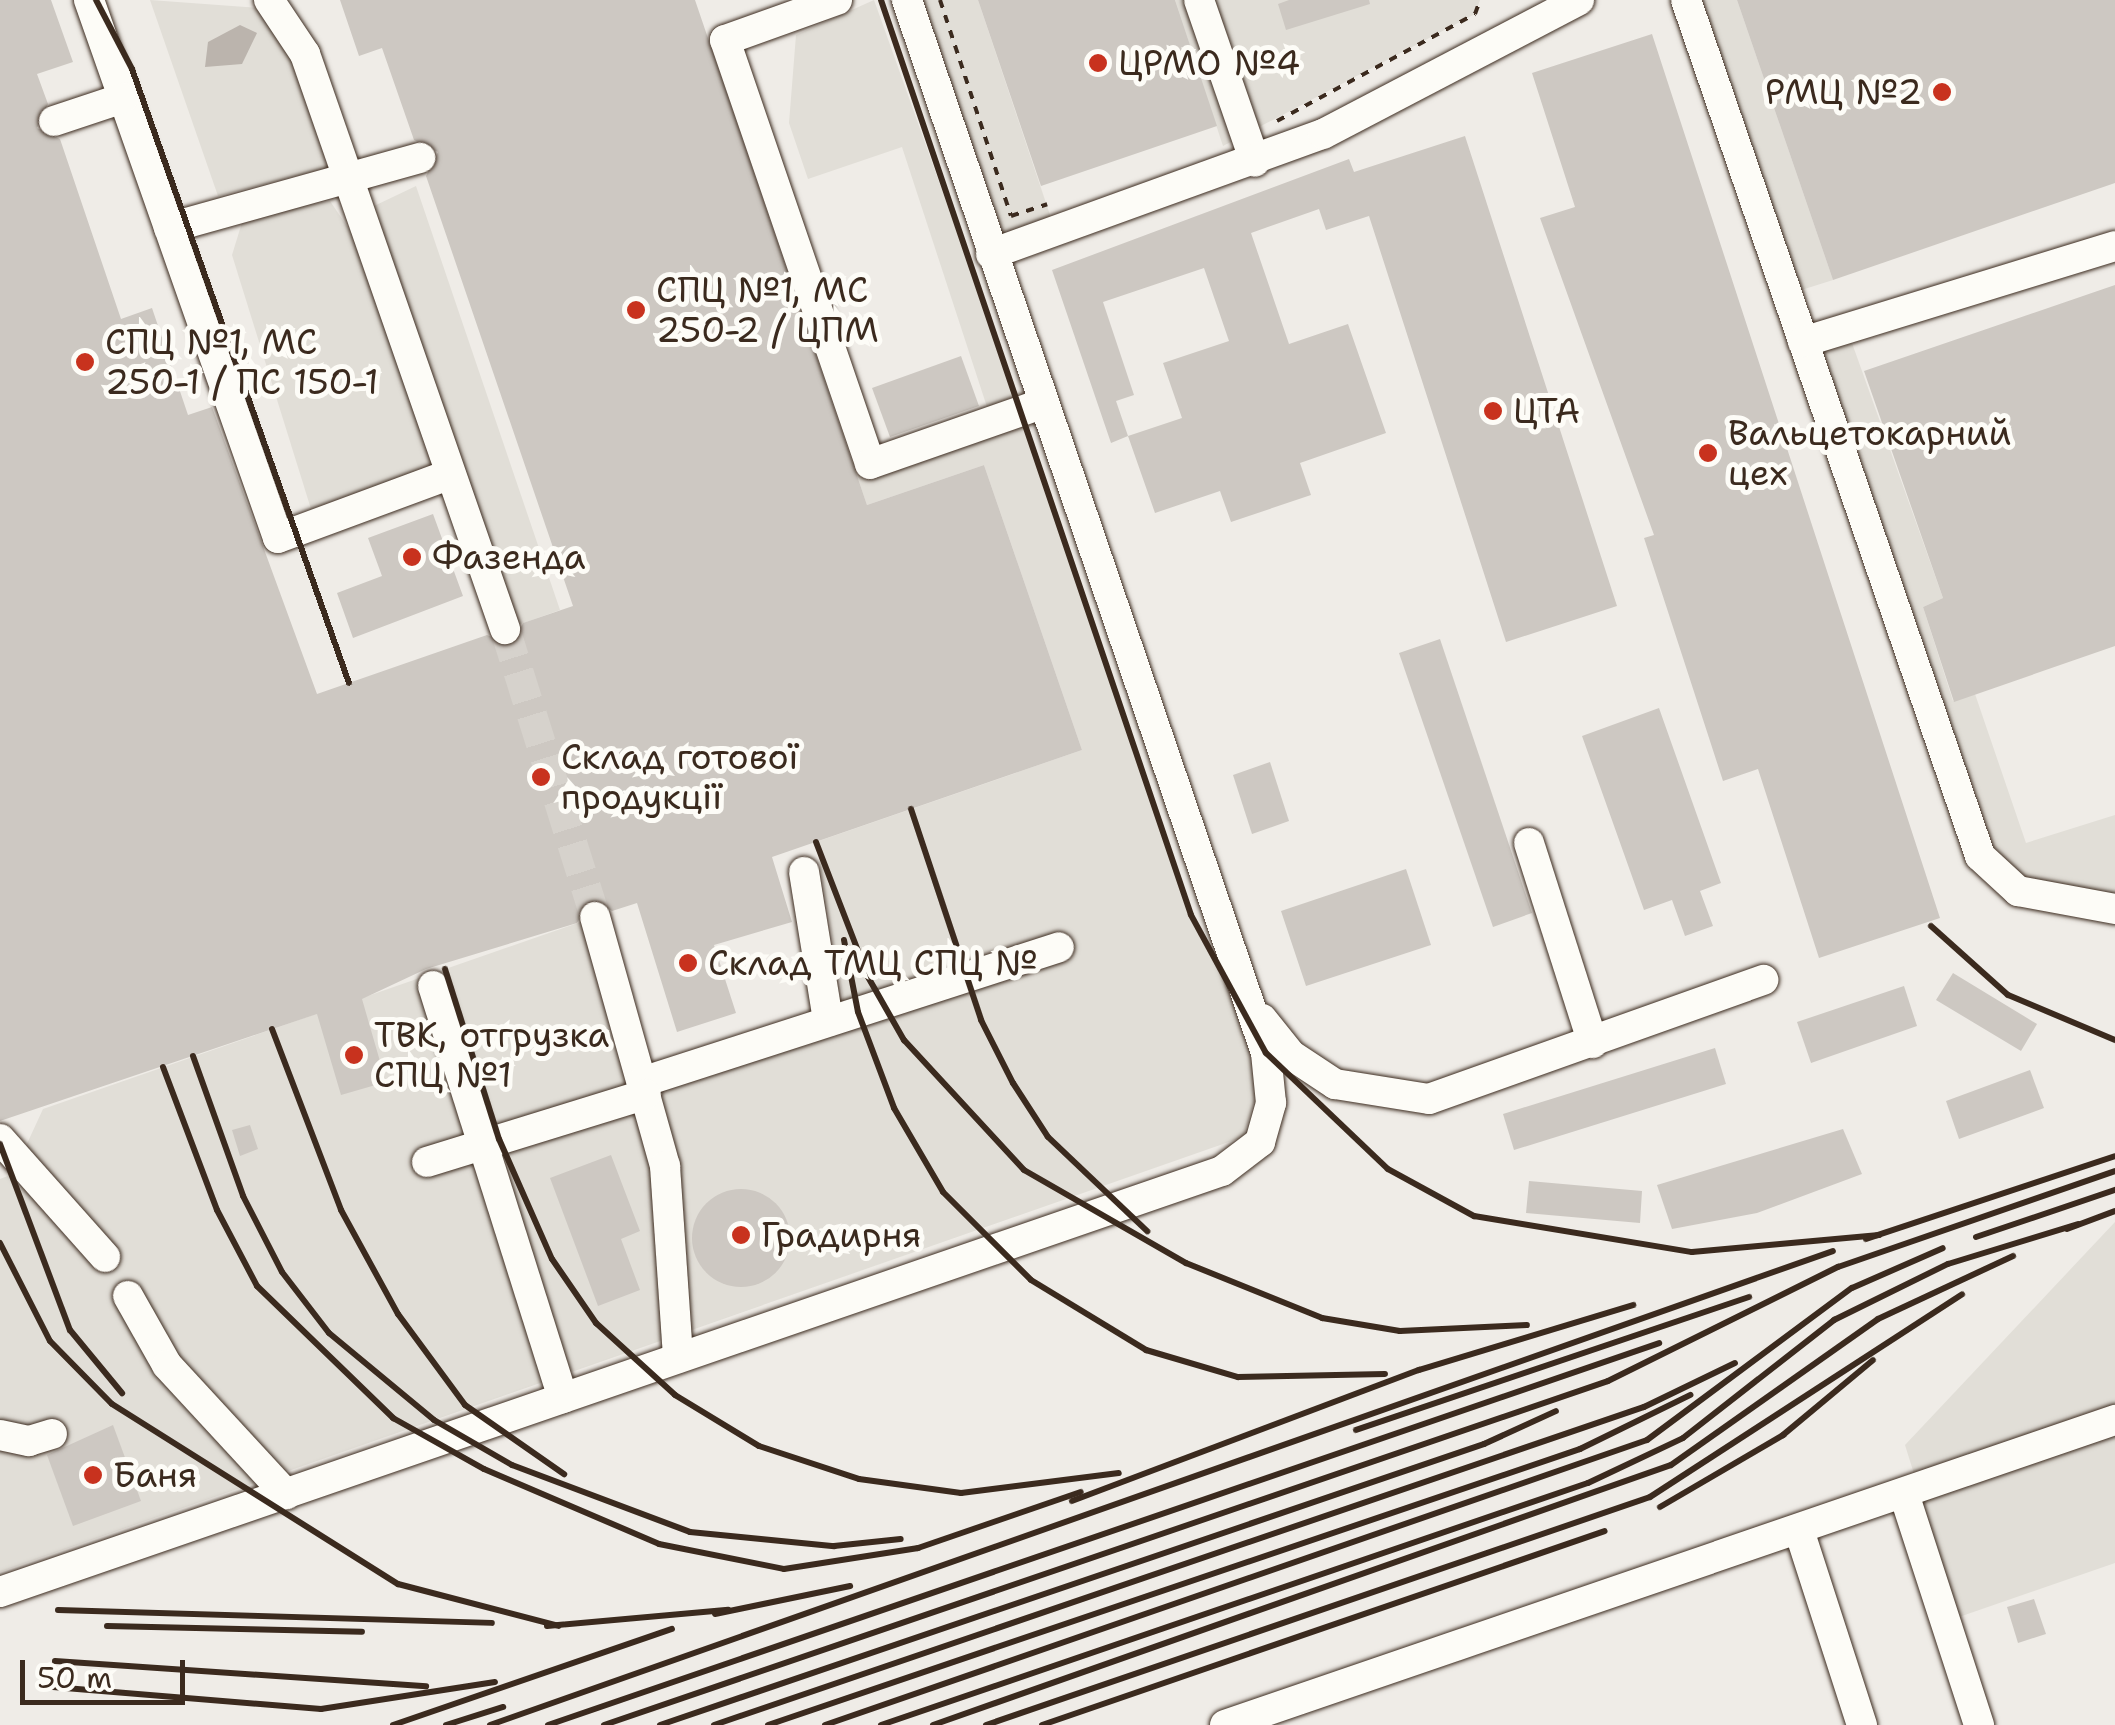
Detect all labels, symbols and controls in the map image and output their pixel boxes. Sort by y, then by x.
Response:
place label: ЦРМО №4 [1118,42,1300,84]
marker: ЦРМО №4 [1087,52,1109,74]
place label: РМЦ №2 [1765,71,1922,113]
marker: РМЦ №2 [1931,81,1953,103]
place label: СПЦ №1, МС 250-2 / ЦПМ [656,269,879,351]
marker: СПЦ №1, МС 250-2 / ЦПМ [625,299,647,321]
place label: СПЦ №1, МС 250-1 / ПС 150-1 [105,321,379,403]
marker: СПЦ №1, МС 250-1 / ПС 150-1 [74,351,96,373]
place label: ЦТА [1513,390,1580,432]
marker: ЦТА [1482,400,1504,422]
place label: Вальцетокарний цех [1728,412,2011,494]
marker: Вальцетокарний цех [1697,442,1719,464]
place label: Фазенда [432,536,586,578]
marker: Фазенда [401,546,423,568]
place label: Склад готової продукції [561,736,798,818]
marker: Склад готової продукції [530,766,552,788]
place label: Склад ТМЦ СПЦ № [708,942,1037,984]
marker: Склад ТМЦ СПЦ № [677,952,699,974]
place label: ТВК, отгрузка СПЦ №1 [374,1014,609,1096]
marker: ТВК, отгрузка СПЦ №1 [343,1044,365,1066]
place label: Градирня [761,1214,921,1256]
marker: Градирня [730,1224,752,1246]
place label: Баня [113,1454,197,1496]
marker: Баня [82,1464,104,1486]
scale bar [25,1640,190,1702]
text: 50 m [37,1657,112,1698]

